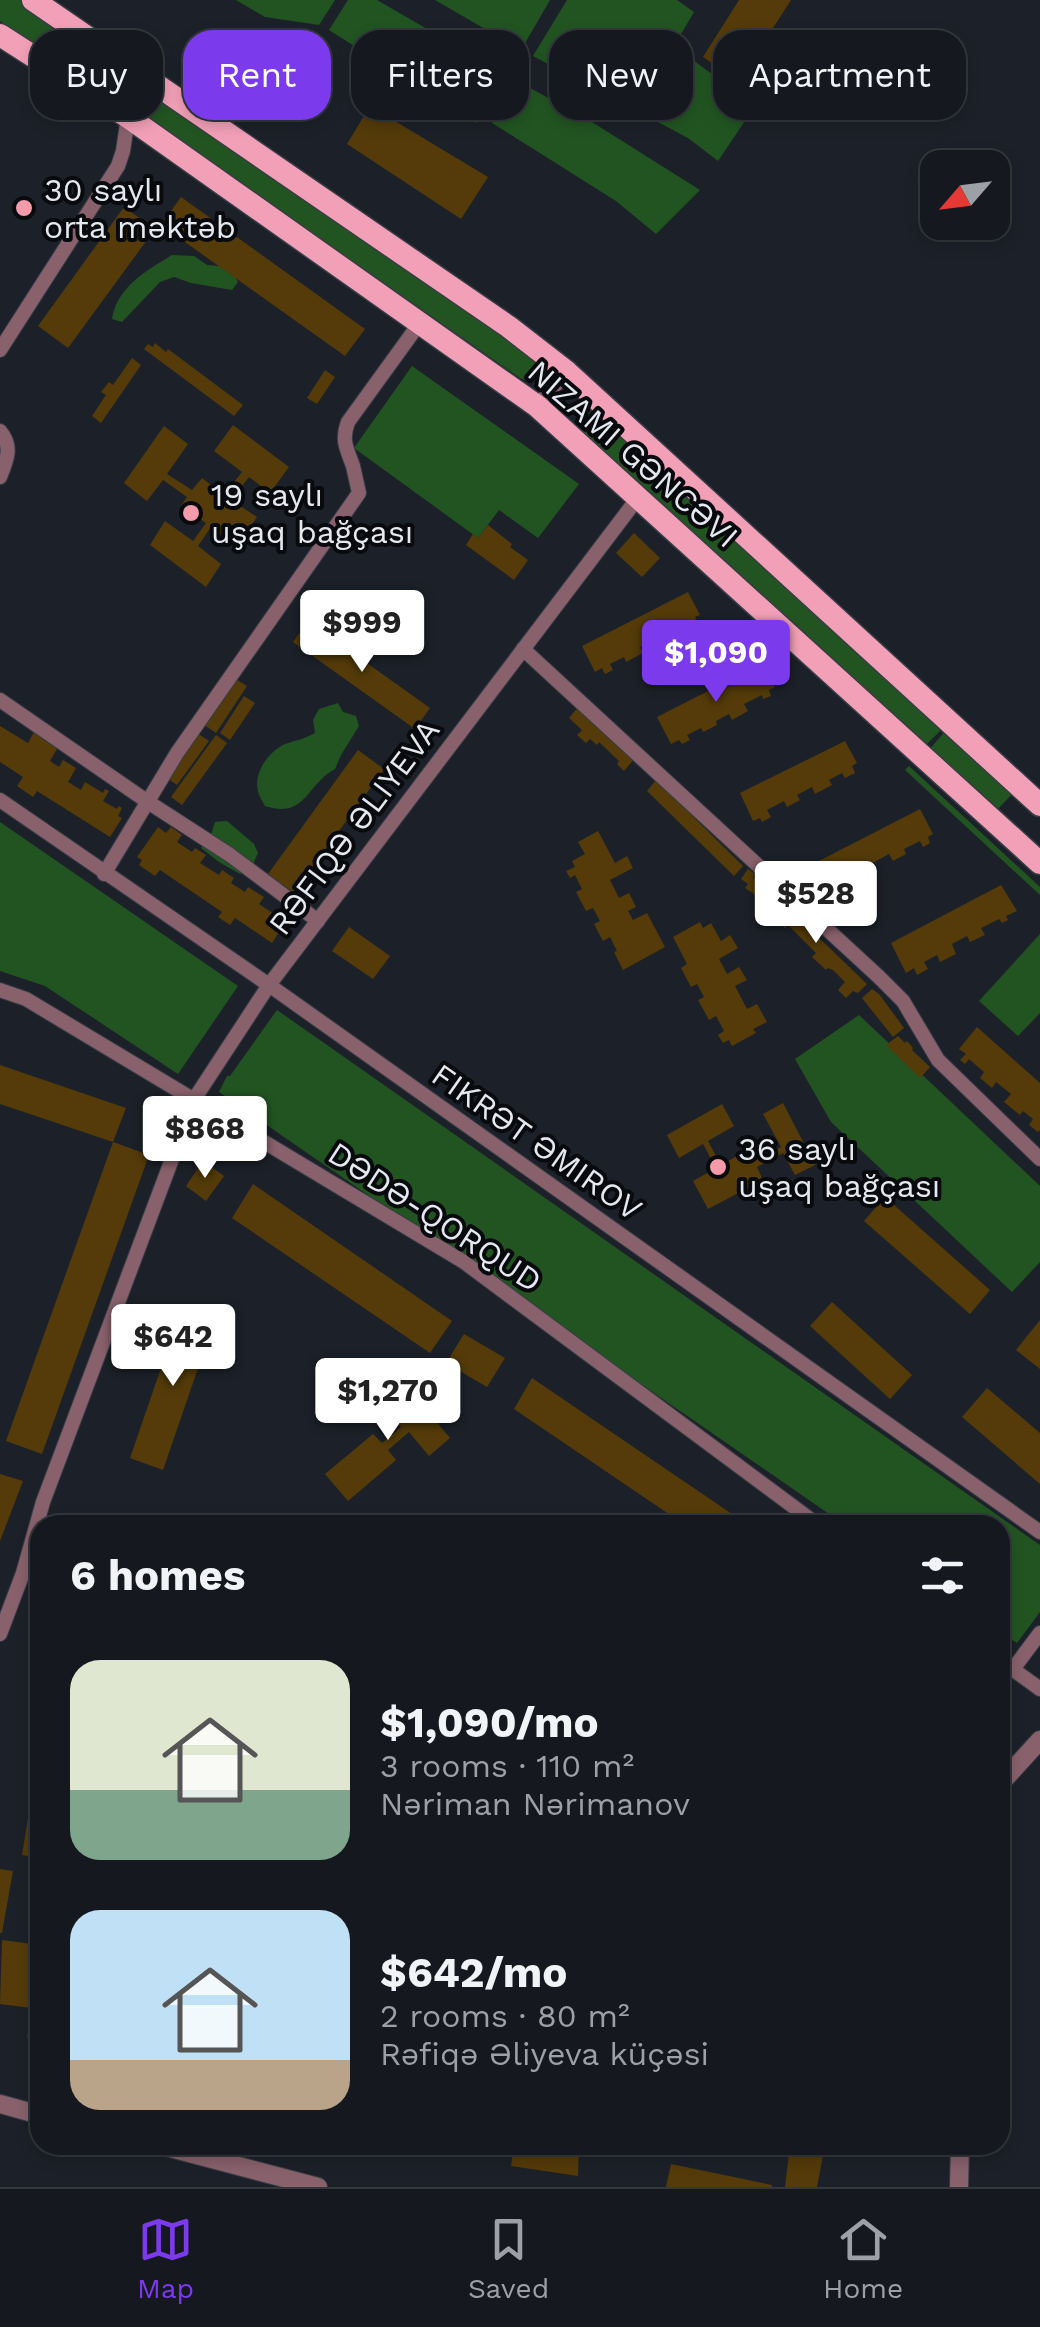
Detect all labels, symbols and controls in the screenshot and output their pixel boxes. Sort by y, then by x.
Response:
chip: Buy [30,30,163,120]
chip: Rent [183,30,331,120]
chip: Filters [351,30,529,120]
chip: New [549,30,693,120]
chip: Apartment [713,30,966,120]
north arrow [920,150,1010,240]
map controls [920,150,1010,240]
place label: 30 saylı orta məktəb [44,171,236,246]
marker: 30 saylı orta məktəb [13,197,35,219]
street label: NIZAMI GƏNCƏVI [520,352,746,556]
place label: 19 saylı uşaq bağçası [211,476,413,551]
marker: 19 saylı uşaq bağçası [180,502,202,524]
pin: $999 [303,590,421,675]
text: $999 [322,603,402,641]
pin: $1,090 [635,620,797,705]
text: $1,090 [664,633,768,671]
street label: RƏFIQƏ ƏLIYEVA [261,712,447,942]
pin: $528 [757,861,875,946]
text: $528 [777,874,855,912]
street label: FIKRƏT ƏMIROV [425,1055,649,1229]
pin: $868 [146,1096,264,1181]
text: $868 [165,1109,245,1147]
place label: 36 saylı uşaq bağçası [738,1130,940,1205]
street label: DƏDƏ-QORQUD [321,1134,549,1300]
marker: 36 saylı uşaq bağçası [707,1156,729,1178]
pin: $642 [114,1304,232,1389]
text: $642 [133,1317,213,1355]
pin: $1,270 [307,1358,469,1443]
text: $1,270 [337,1371,439,1409]
icon: filters [915,1548,970,1603]
text: 6 homes [70,1551,245,1600]
text: $1,090/mo [380,1698,599,1747]
icon: home [150,1700,270,1820]
text: 3 rooms · 110 m² [380,1747,634,1785]
text: Nəriman Nərimanov [380,1785,690,1823]
text: $642/mo [380,1948,567,1997]
icon: home [150,1950,270,2070]
text: 2 rooms · 80 m² [380,1997,630,2035]
text: Rəfiqə Əliyeva küçəsi [380,2035,709,2073]
tab: Map [137,2212,194,2305]
tab: Saved [468,2212,549,2305]
tab: Home [823,2212,903,2305]

